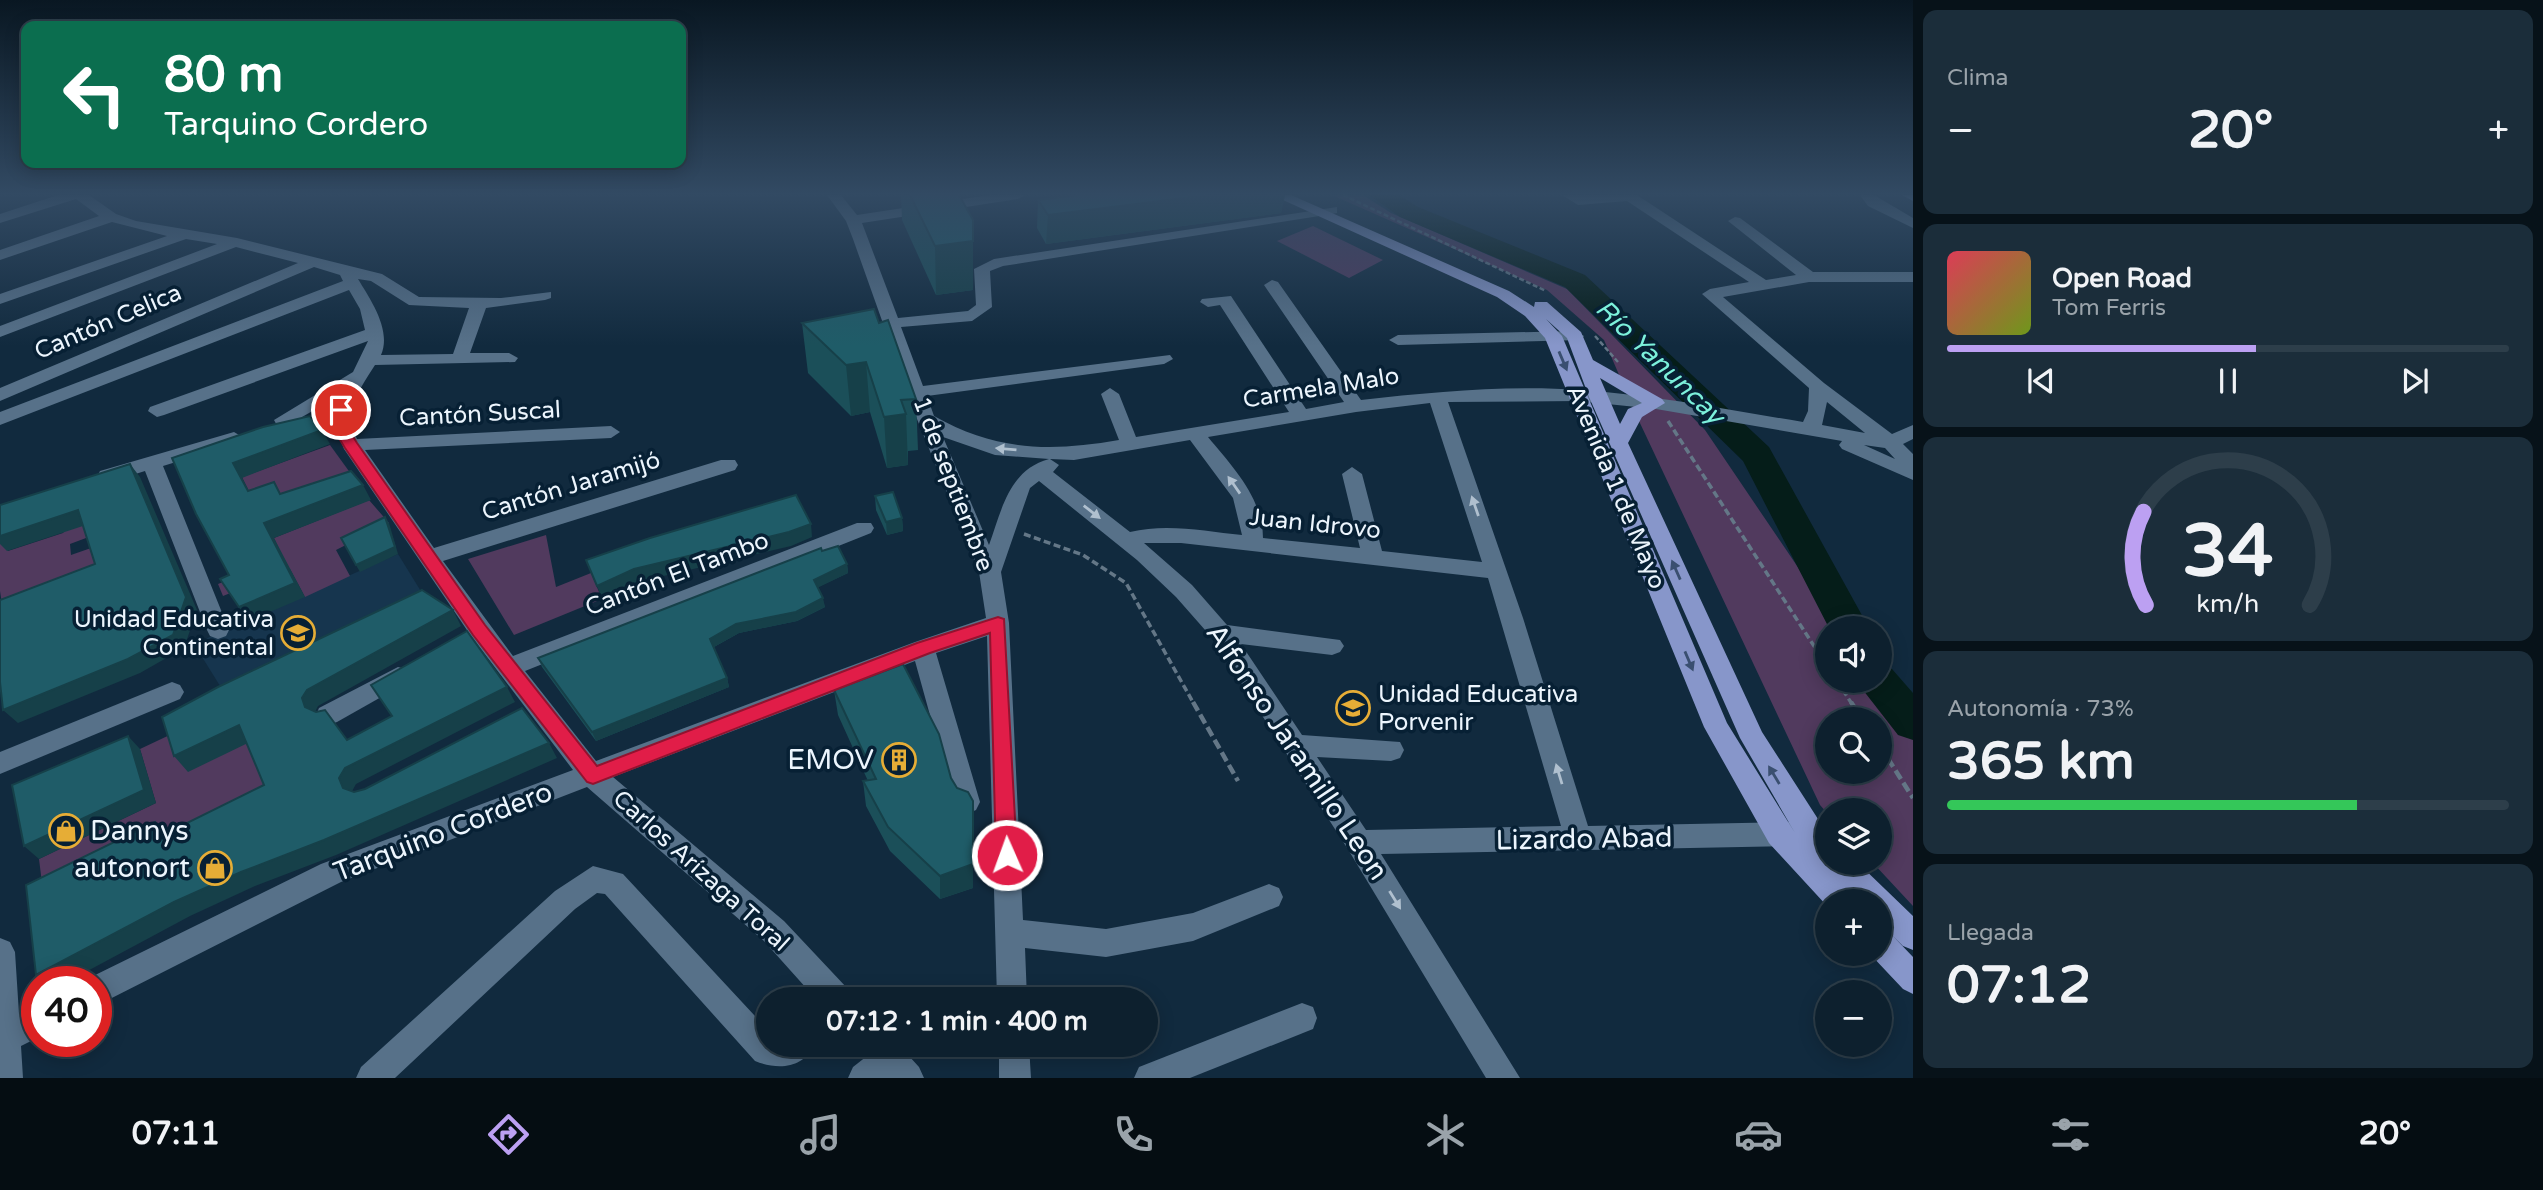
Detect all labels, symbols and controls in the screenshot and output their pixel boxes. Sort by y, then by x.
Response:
text: 80 m [164,46,283,105]
icon: left [49,49,140,140]
text: Clima [1947,64,2008,92]
text: 20° [2188,99,2273,162]
text: Tarquino Cordero [164,106,428,144]
text: − [1947,108,1974,154]
text: + [2488,108,2509,154]
text: Open Road [2052,263,2192,294]
street label: Cantón Celica [30,278,186,366]
water label: Río Yanuncay [1589,293,1733,433]
text: Tom Ferris [2052,294,2166,322]
one-way arrow [1558,350,1569,371]
street label: Carmela Malo [1241,361,1401,415]
icon: previous [2022,362,2060,400]
icon: pause [2209,362,2247,400]
icon: next [2396,362,2434,400]
pin [311,380,371,440]
street label: Avenida 1 de Mayo [1560,381,1672,593]
icon: arrive [322,391,360,429]
street label: 1 de septiembre [906,393,1000,575]
street label: Cantón Suscal [398,395,562,433]
one-way arrow [995,443,1017,454]
street label: Cantón Jaramijó [478,445,664,527]
one-way arrow [1227,476,1241,494]
one-way arrow [1469,496,1480,517]
street label: Juan Idrovo [1248,503,1382,545]
one-way arrow [1083,505,1101,519]
text: 34 [2182,508,2274,596]
street label: Cantón El Tambo [581,526,773,622]
one-way arrow [1670,560,1682,580]
text: km/h [2197,589,2259,619]
place label: Unidad Educativa Continental [74,605,274,662]
school or university icon: Unidad Educativa Continental [279,614,317,652]
map controls [1815,616,1892,1057]
button: sound [1815,616,1892,693]
street label: Alfonso Jaramillo Leon [1199,617,1395,887]
one-way arrow [1684,651,1695,672]
place label: Unidad Educativa Porvenir [1378,680,1578,737]
school or university icon: Unidad Educativa Porvenir [1334,689,1372,727]
text: Autonomía · 73% [1947,695,2134,723]
button: search [1815,707,1892,784]
text: 365 km [1947,730,2135,793]
building icon: EMOV [880,741,918,779]
place label: EMOV [787,743,874,777]
one-way arrow [1554,764,1564,785]
one-way arrow [1768,766,1781,785]
street label: Tarquino Cordero [329,775,557,889]
street label: Carlos Arízaga Toral [607,784,795,958]
button: layers [1815,798,1892,875]
shop icon: Dannys [47,812,85,850]
place label: Dannys [90,814,189,848]
position arrow [970,818,1044,892]
street label: Lizardo Abad [1495,820,1673,858]
shop icon: autonort [196,849,234,887]
place label: autonort [74,851,190,885]
button: + [1815,889,1892,966]
one-way arrow [1388,891,1401,910]
text: Llegada [1947,919,2034,947]
text: 07:12 [1947,954,2091,1017]
speed limit sign: 40 [21,966,112,1057]
button: − [1815,980,1892,1057]
text: 07:12 · 1 min · 400 m [826,1006,1088,1037]
icon: directions [484,1110,533,1159]
icon: music [796,1110,845,1159]
icon: phone [1109,1110,1158,1159]
icon: climate [1421,1110,1470,1159]
icon: car [1734,1110,1783,1159]
icon: filters [2046,1110,2095,1159]
text: 07:11 [132,1115,220,1153]
text: 20° [2359,1115,2411,1153]

